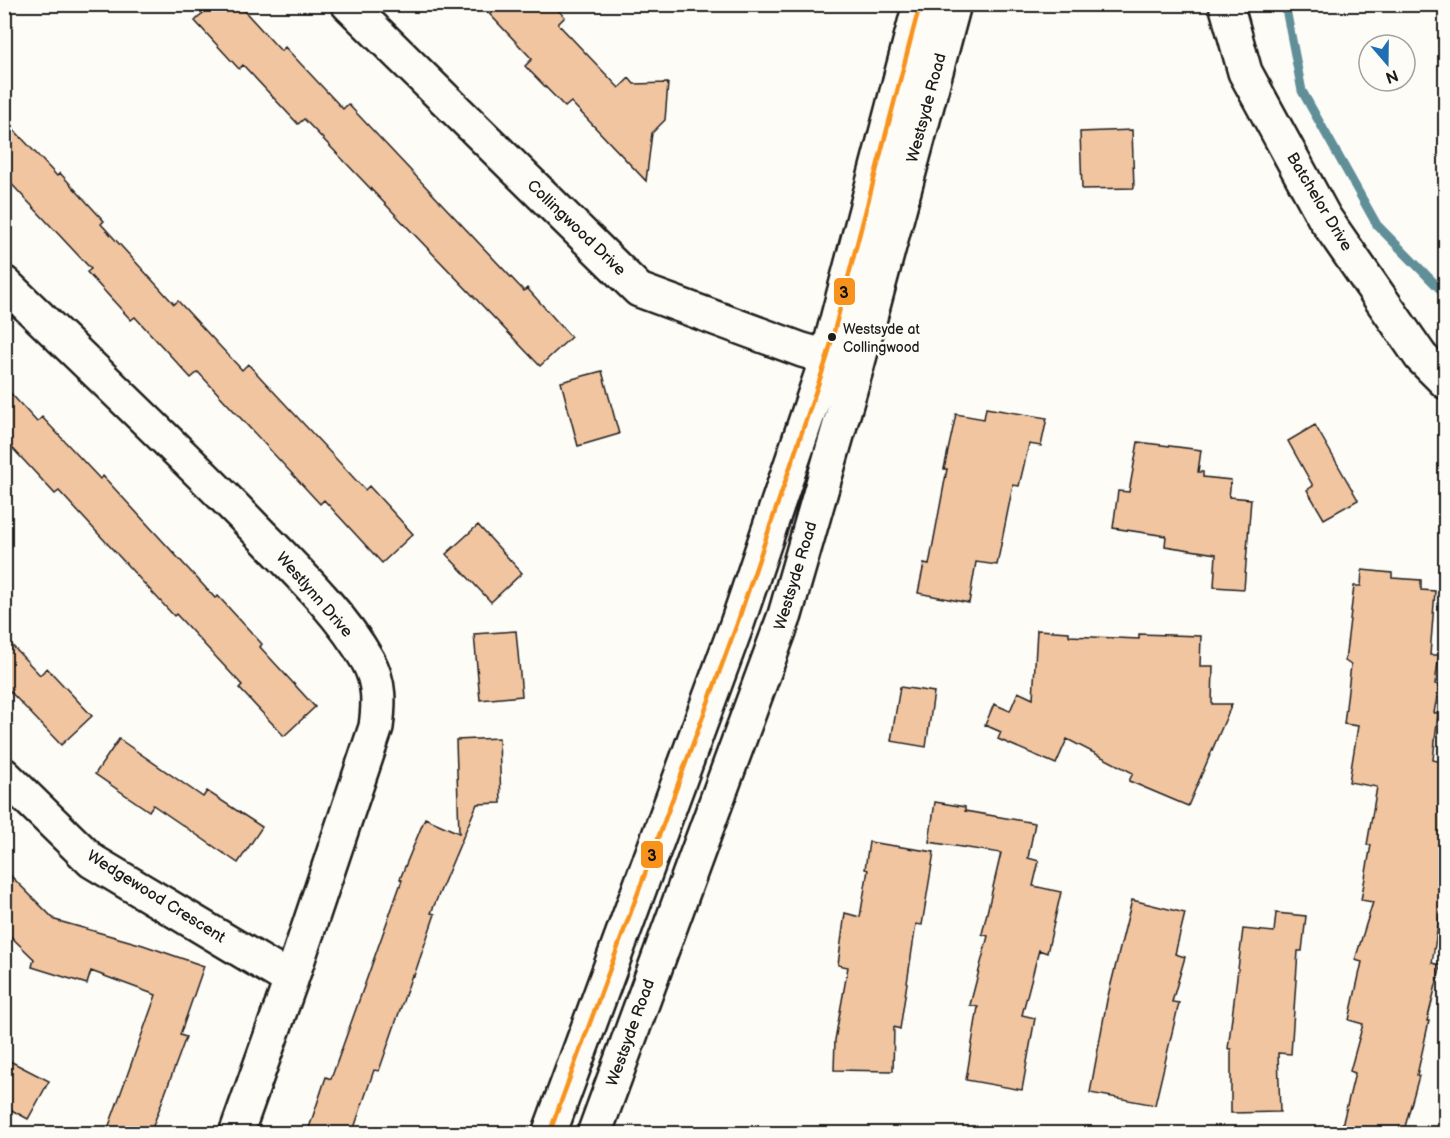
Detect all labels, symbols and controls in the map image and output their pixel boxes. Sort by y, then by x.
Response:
north arrow [1357,33,1417,93]
street label: Westsyde Road [903,51,951,165]
text: N [1383,65,1401,87]
street label: Batchelor Drive [1282,149,1356,255]
street label: Collingwood Drive [523,176,630,280]
line badge: 3 [833,277,856,306]
text: 3 [839,284,849,303]
place label: Westsyde at Collingwood [843,321,920,356]
marker: Westsyde at Collingwood [826,331,838,343]
street label: Westsyde Road [770,519,822,633]
street label: Westlynn Drive [272,548,357,642]
line badge: 3 [640,840,664,869]
street label: Wedgewood Crescent [83,847,229,947]
text: 3 [647,847,657,866]
street label: Westsyde Road [603,977,659,1089]

